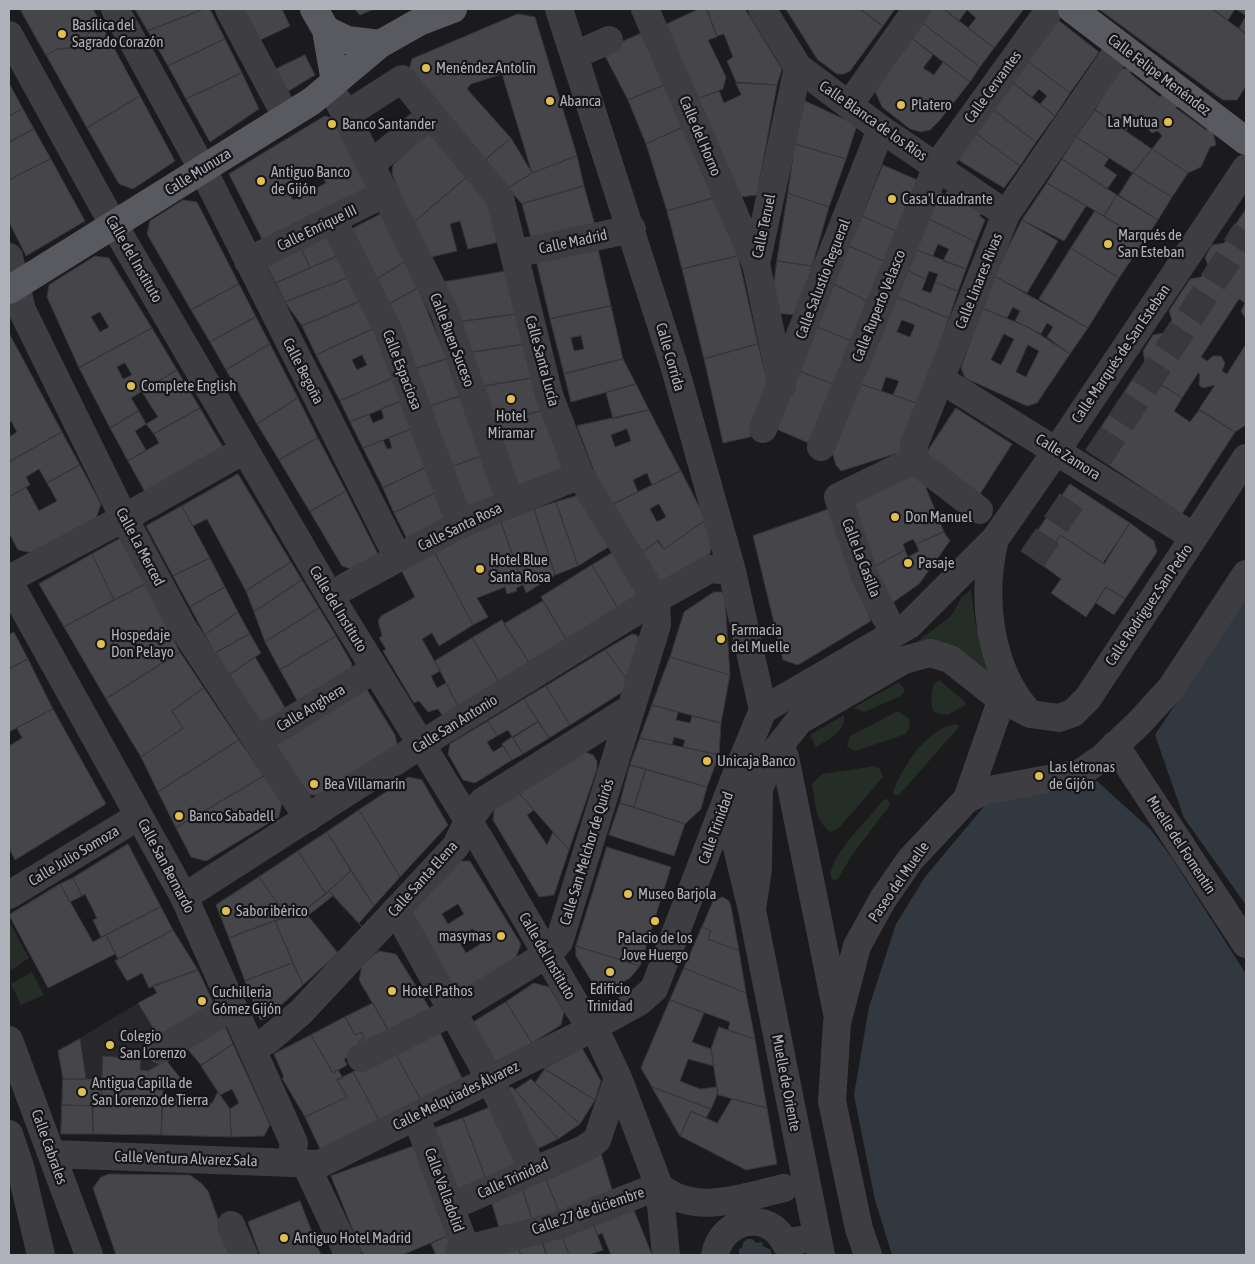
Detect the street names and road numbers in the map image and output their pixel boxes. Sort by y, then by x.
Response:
street label: Calle Felipe Menéndez [1104,31,1214,119]
street label: Calle Cervantes [961,47,1025,127]
street label: Calle Blanca de los Ríos [815,77,931,165]
street label: Calle del Horno [675,93,725,179]
street label: Calle Munuza [162,145,234,199]
street label: Calle Teruel [748,192,780,260]
street label: Calle Enrique III [274,201,360,255]
street label: Calle del Instituto [102,212,166,306]
street label: Calle Salustio Regueral [792,217,854,341]
street label: Calle Madrid [537,226,609,258]
street label: Calle Linares Rivas [952,230,1006,332]
street label: Calle Ruperto Velasco [848,247,910,365]
street label: Calle Marqués de San Esteban [1068,281,1174,427]
street label: Calle Buen Suceso [426,290,478,390]
street label: Calle Santa Lucía [521,314,563,408]
street label: Calle Corrida [652,321,688,393]
street label: Calle Espaciosa [378,327,426,413]
street label: Calle Begoña [279,335,327,407]
street label: Calle Zamora [1032,430,1104,484]
street label: Calle Santa Rosa [415,499,505,555]
street label: Calle La Merced [112,505,168,589]
street label: Calle La Casilla [838,516,884,600]
street label: Calle Rodríguez San Pedro [1102,541,1196,669]
street label: Calle del Instituto [305,563,371,655]
street label: Calle Anghera [274,681,348,735]
street label: Calle San Antonio [409,691,501,757]
street label: Calle San Melchor de Quirós [556,777,618,927]
street label: Calle Trinidad [695,789,737,867]
street label: Muelle del Fomentín [1143,793,1219,897]
street label: Calle San Bernardo [134,816,198,916]
street label: Calle Julio Somoza [25,822,123,890]
street label: Calle Santa Elena [384,837,462,921]
street label: Paseo del Muelle [865,838,933,926]
street label: Calle del Instituto [515,909,579,1003]
street label: Muelle de Oriente [768,1033,804,1133]
street label: Calle Melquiades Álvarez [390,1058,522,1134]
street label: Calle Cabrales [27,1107,71,1187]
street label: Calle Valladolid [421,1146,467,1234]
street label: Calle Ventura Alvarez Sala [114,1148,258,1170]
street label: Calle Trinidad [475,1155,551,1203]
street label: Calle 27 de diciembre [529,1183,647,1239]

